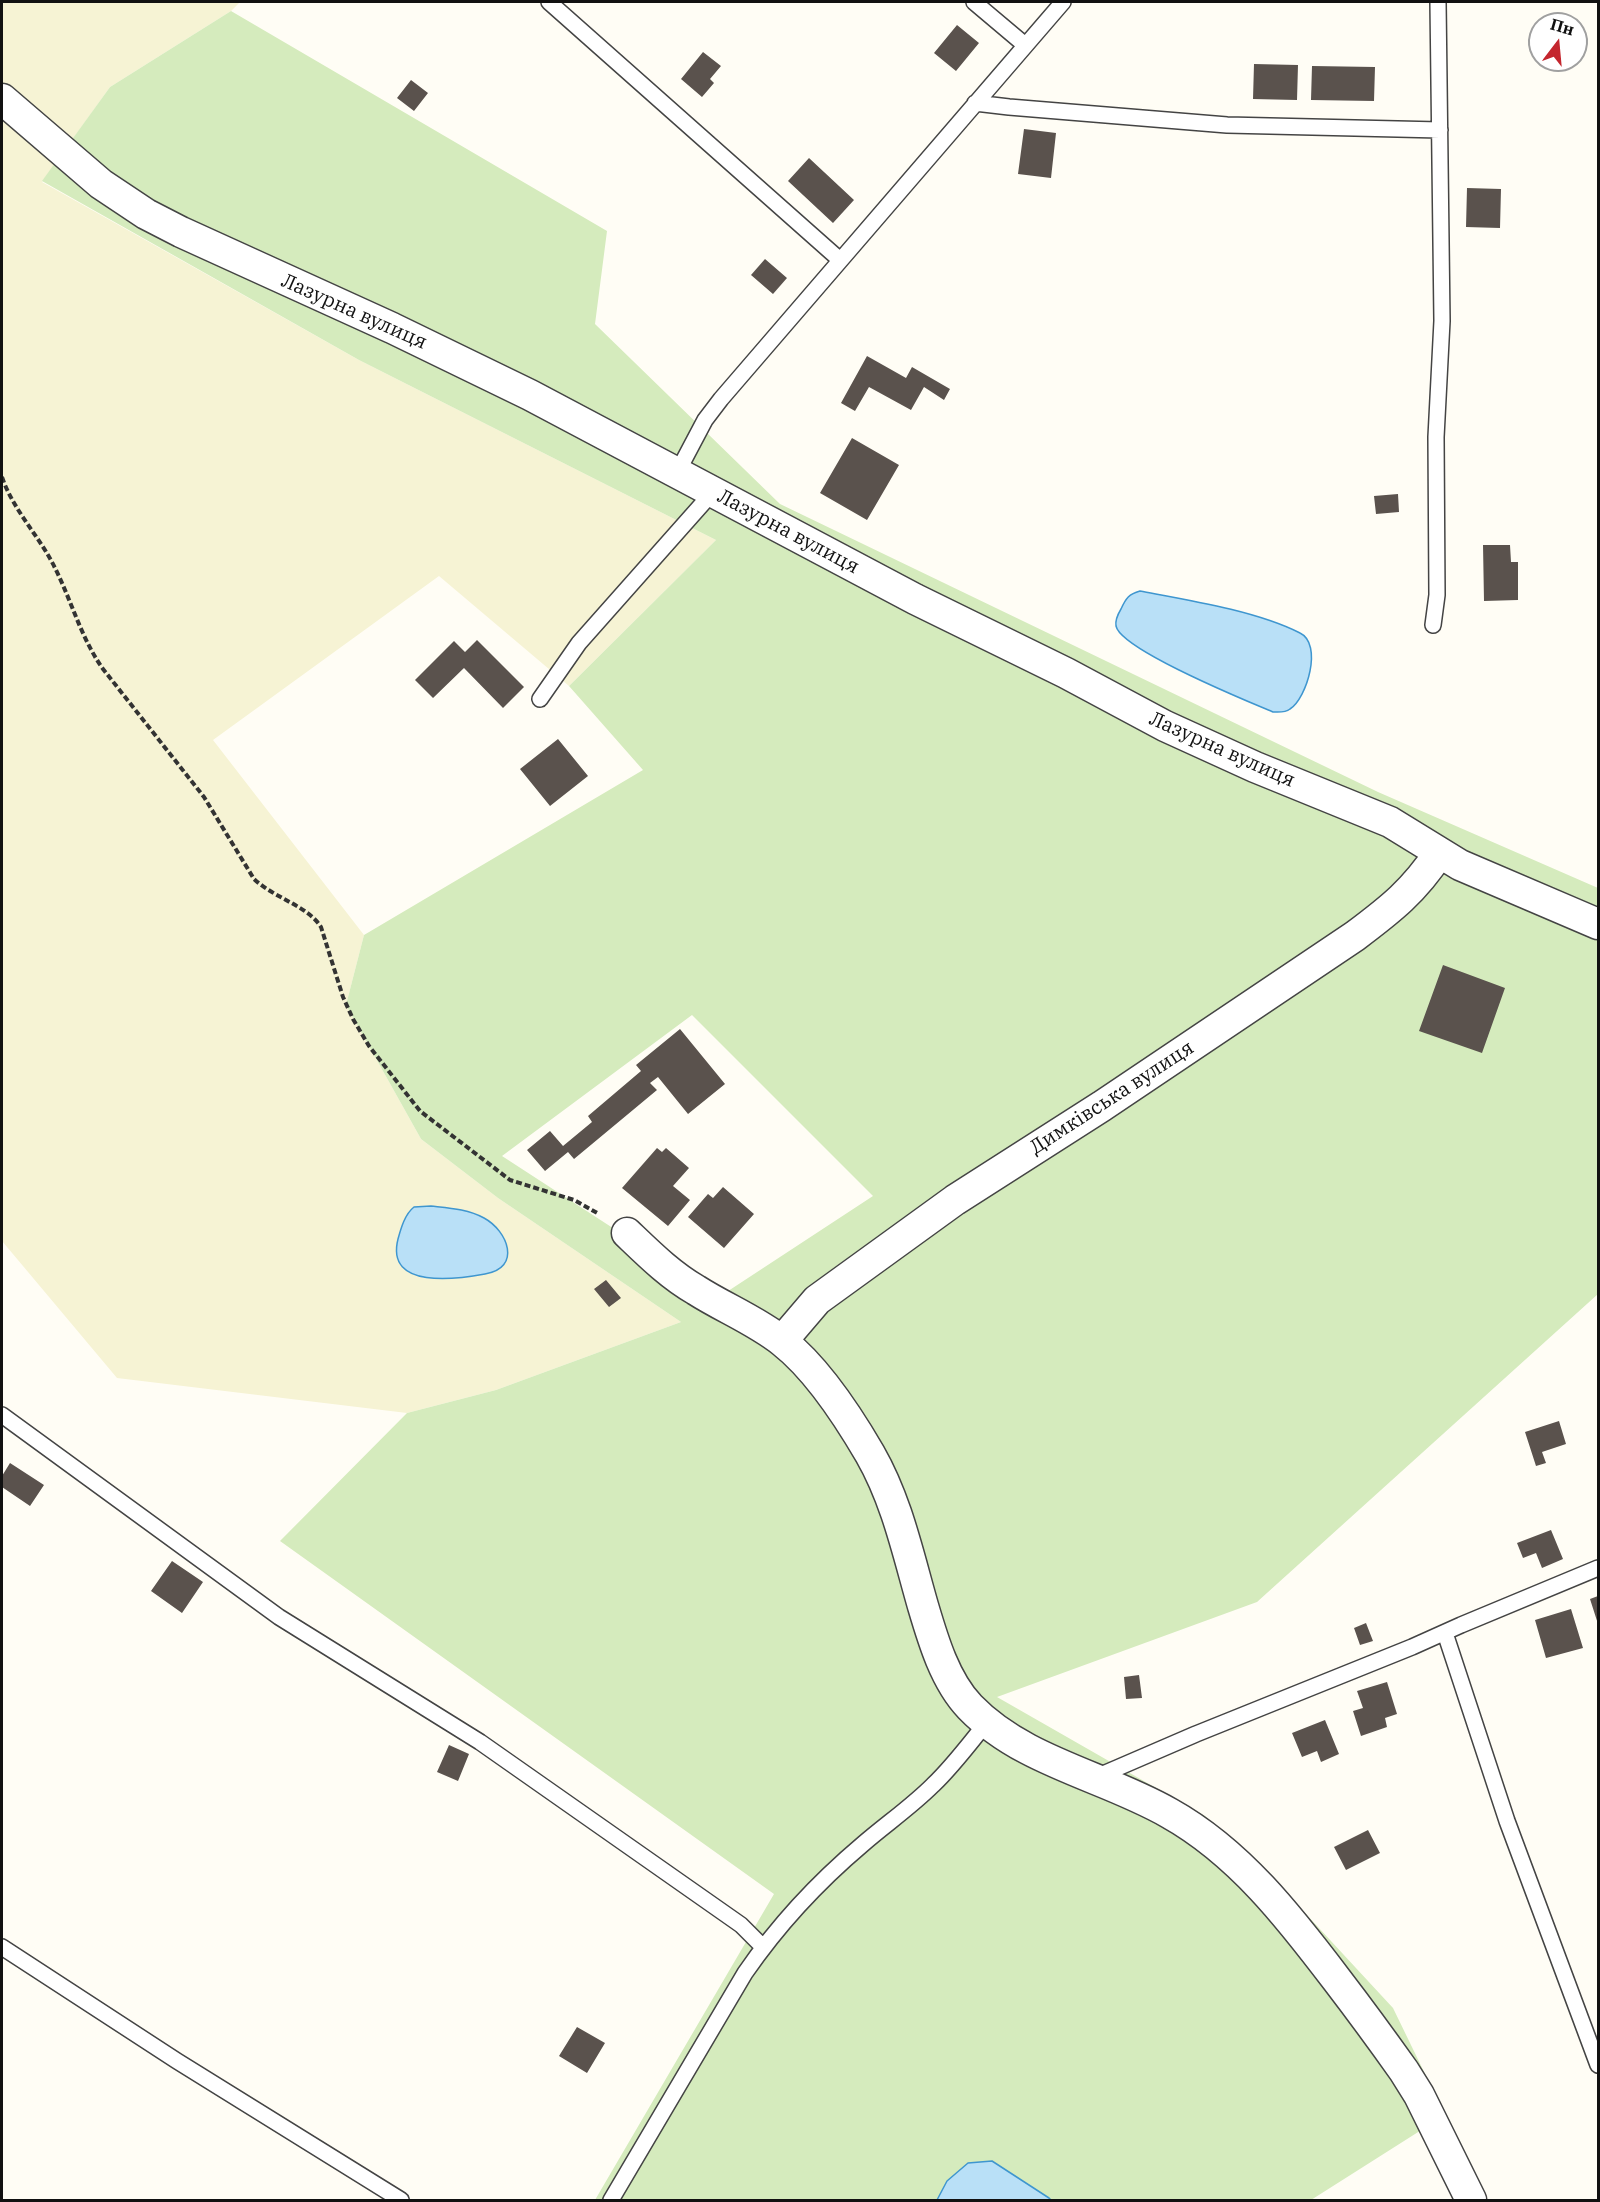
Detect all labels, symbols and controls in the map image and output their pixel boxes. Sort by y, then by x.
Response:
north arrow [1528,12,1588,72]
text: Пн [1548,14,1577,40]
street label: Лазурна вулиця [277,269,431,355]
street label: Лазурна вулиця [713,485,863,579]
street label: Лазурна вулиця [1145,707,1299,793]
street label: Димківська вулиця [1026,1036,1198,1160]

